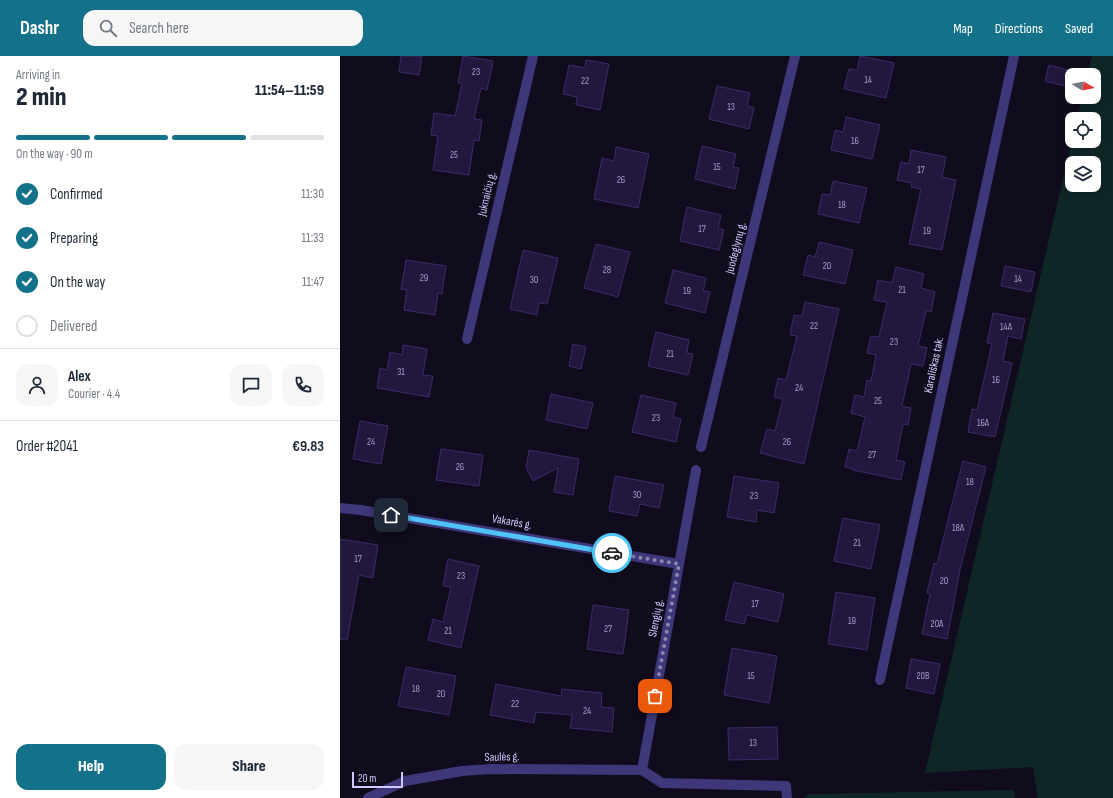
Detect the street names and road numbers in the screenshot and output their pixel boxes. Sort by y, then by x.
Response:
street label: Juknaičių g. [474,170,499,219]
street label: Juodeglynų g. [722,220,750,277]
street label: Karališkas tak. [921,335,947,395]
street label: Vakarės g. [491,511,533,533]
street label: Slengių g. [645,598,667,638]
street label: Saulės g. [484,749,520,765]

